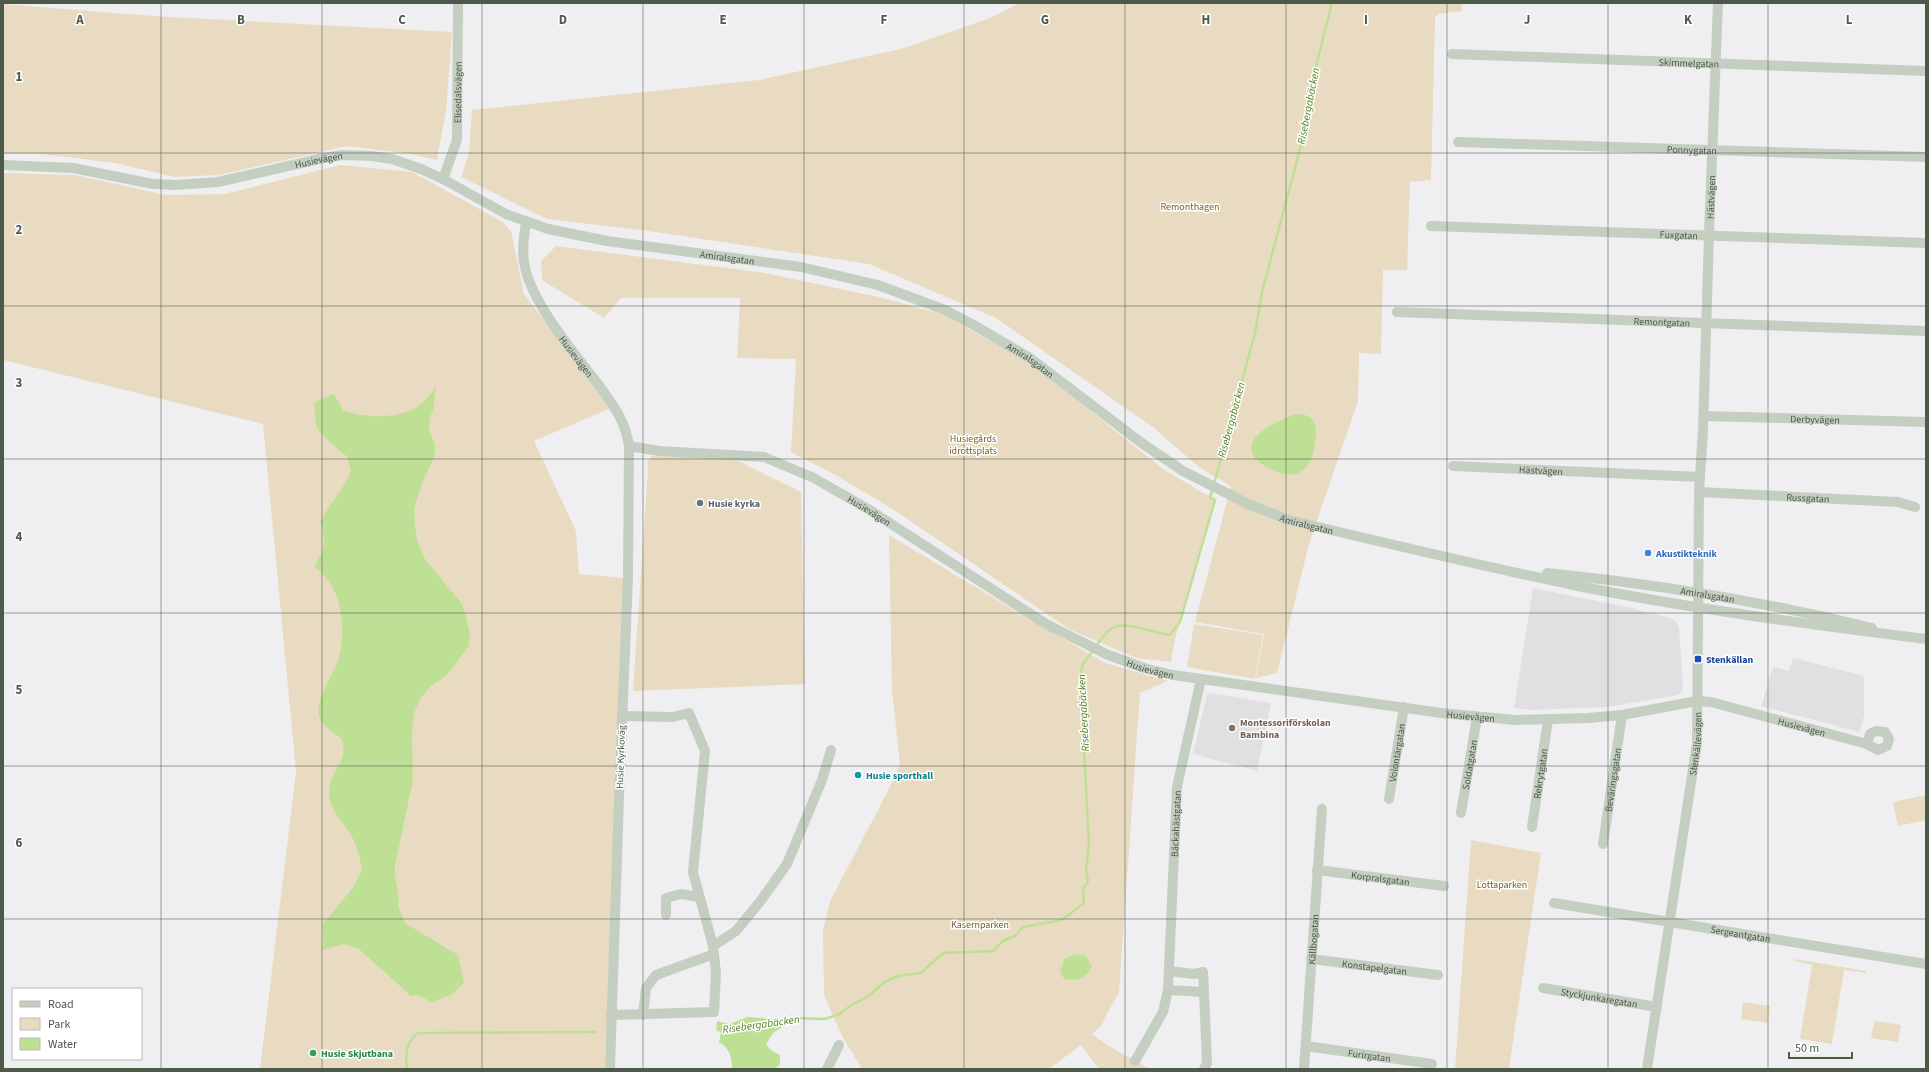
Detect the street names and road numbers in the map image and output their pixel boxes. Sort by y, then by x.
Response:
street label: Skimmelgatan [1658,55,1719,72]
street label: Elisedalsvägen [451,62,466,123]
street label: Ponnygatan [1667,143,1717,158]
street label: Husievägen [294,149,344,172]
street label: Hästvägen [1704,175,1719,219]
street label: Fuxgatan [1659,228,1698,243]
street label: Amiralsgatan [699,248,755,269]
street label: Remontgatan [1633,315,1690,331]
street label: Husievägen [555,333,596,380]
street label: Amiralsgatan [1004,340,1057,382]
street label: Derbyvägen [1790,412,1840,428]
street label: Hästvägen [1519,463,1563,479]
street label: Russgatan [1786,490,1830,507]
street label: Husievägen [845,493,893,530]
street label: Amiralsgatan [1278,511,1335,538]
street label: Amiralsgatan [1679,584,1736,607]
street label: Husievägen [1124,656,1175,683]
street label: Husievägen [1446,708,1496,726]
street label: Stenkällevägen [1686,712,1705,777]
street label: Husievägen [1776,714,1827,740]
street label: Volontärgatan [1386,723,1409,783]
street label: Husie Kyrkoväg [613,725,629,789]
street label: Soldatgatan [1459,739,1481,791]
street label: Beväringsgatan [1602,747,1625,813]
street label: Rekrytgatan [1530,748,1552,800]
street label: Bäckahästgatan [1168,790,1185,857]
street label: Korpralsgatan [1350,868,1410,890]
street label: Källbogatan [1305,914,1323,965]
street label: Sergeantgatan [1709,923,1771,946]
street label: Konstapelgatan [1341,957,1408,979]
street label: Styckjunkaregatan [1560,985,1639,1012]
street label: Furirgatan [1347,1046,1392,1066]

